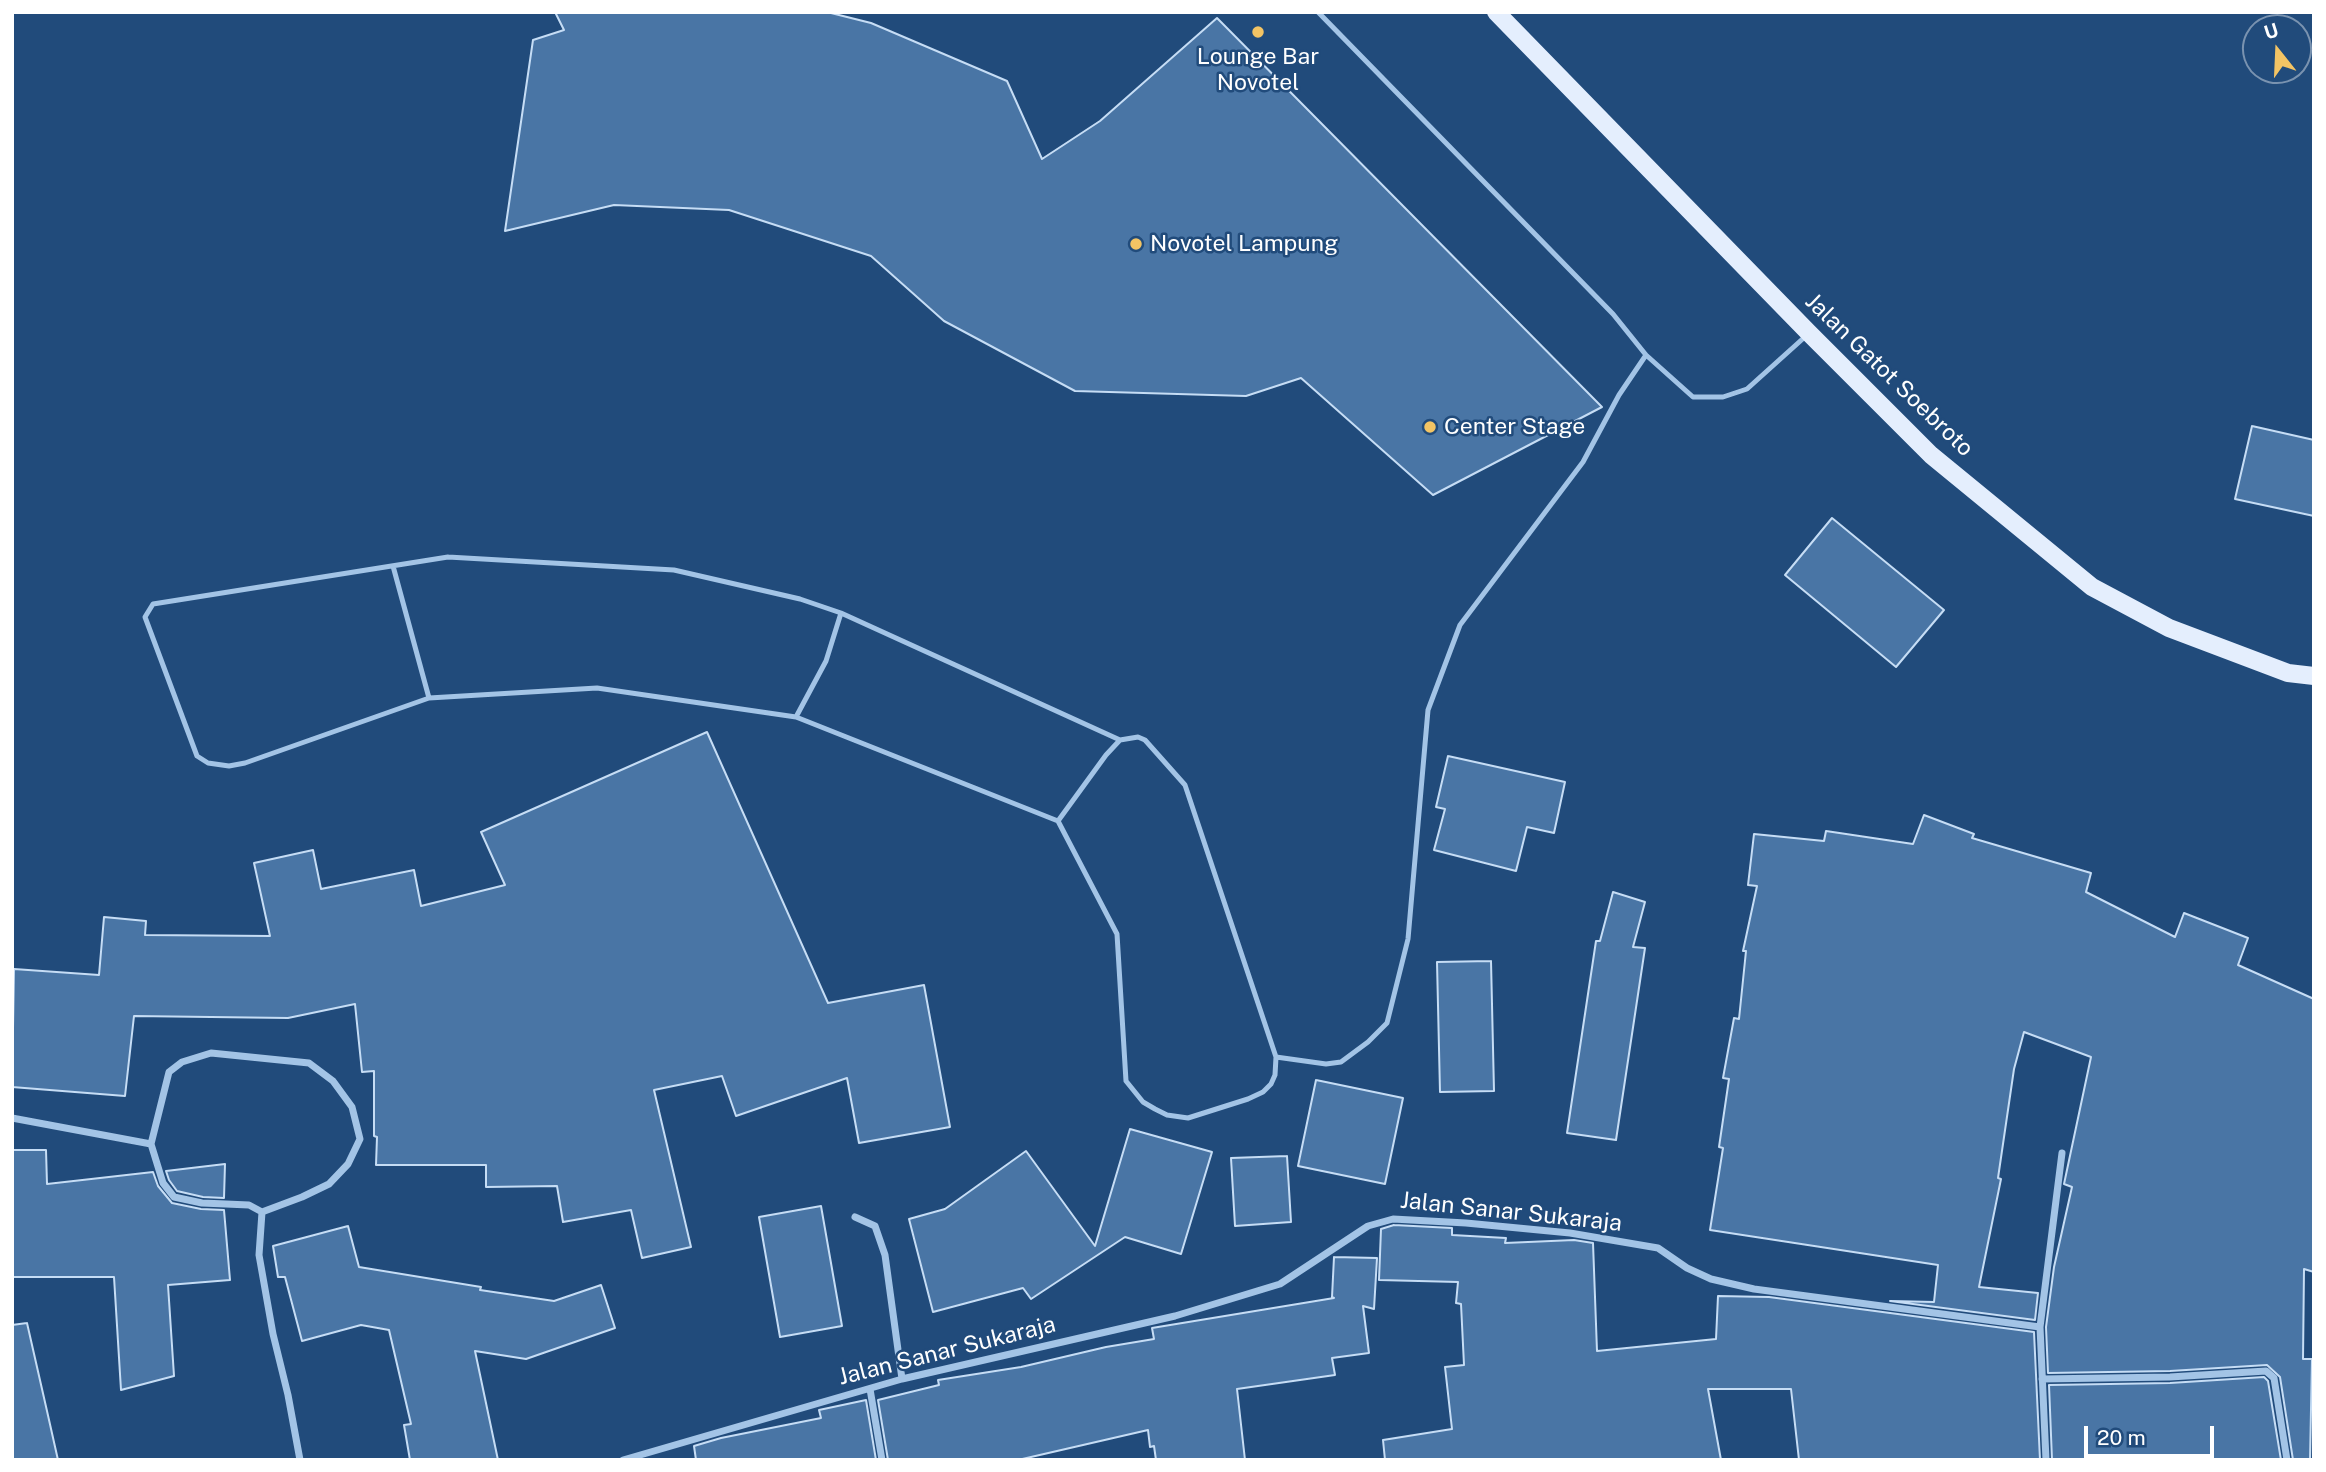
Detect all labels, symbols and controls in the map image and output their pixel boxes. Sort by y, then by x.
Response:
north arrow [2242,14,2312,84]
text: U [2261,18,2281,44]
marker: Lounge Bar Novotel [1250,24,1266,40]
place label: Lounge Bar Novotel [1197,43,1319,97]
place label: Novotel Lampung [1150,230,1338,258]
marker: Novotel Lampung [1128,236,1144,252]
street label: Jalan Gatot Soebroto [1799,288,1979,462]
place label: Center Stage [1444,413,1585,441]
marker: Center Stage [1422,419,1438,435]
street label: Jalan Sanar Sukaraja [1399,1187,1623,1237]
street label: Jalan Sanar Sukaraja [835,1311,1059,1391]
scale bar [2088,1412,2218,1456]
text: 20 m [2097,1425,2146,1450]

